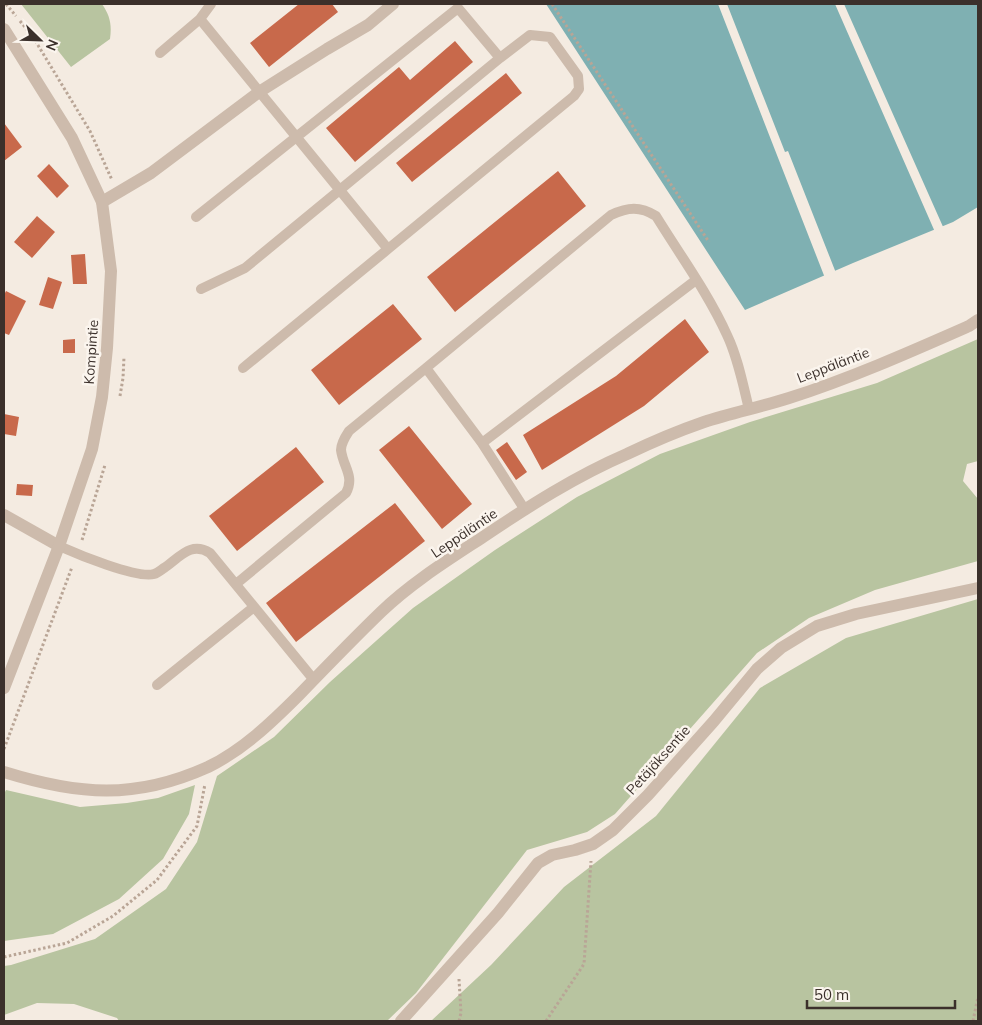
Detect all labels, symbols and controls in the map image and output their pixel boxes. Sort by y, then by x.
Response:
north arrow [15,15,65,65]
text: N [42,37,62,53]
street label: Kompintie [80,319,102,385]
street label: Leppäläntie [794,343,872,387]
street label: Leppäläntie [427,504,501,562]
street label: Petäjäksentie [622,722,694,798]
scale bar [807,978,954,1010]
text: 50 m [814,985,849,1004]

